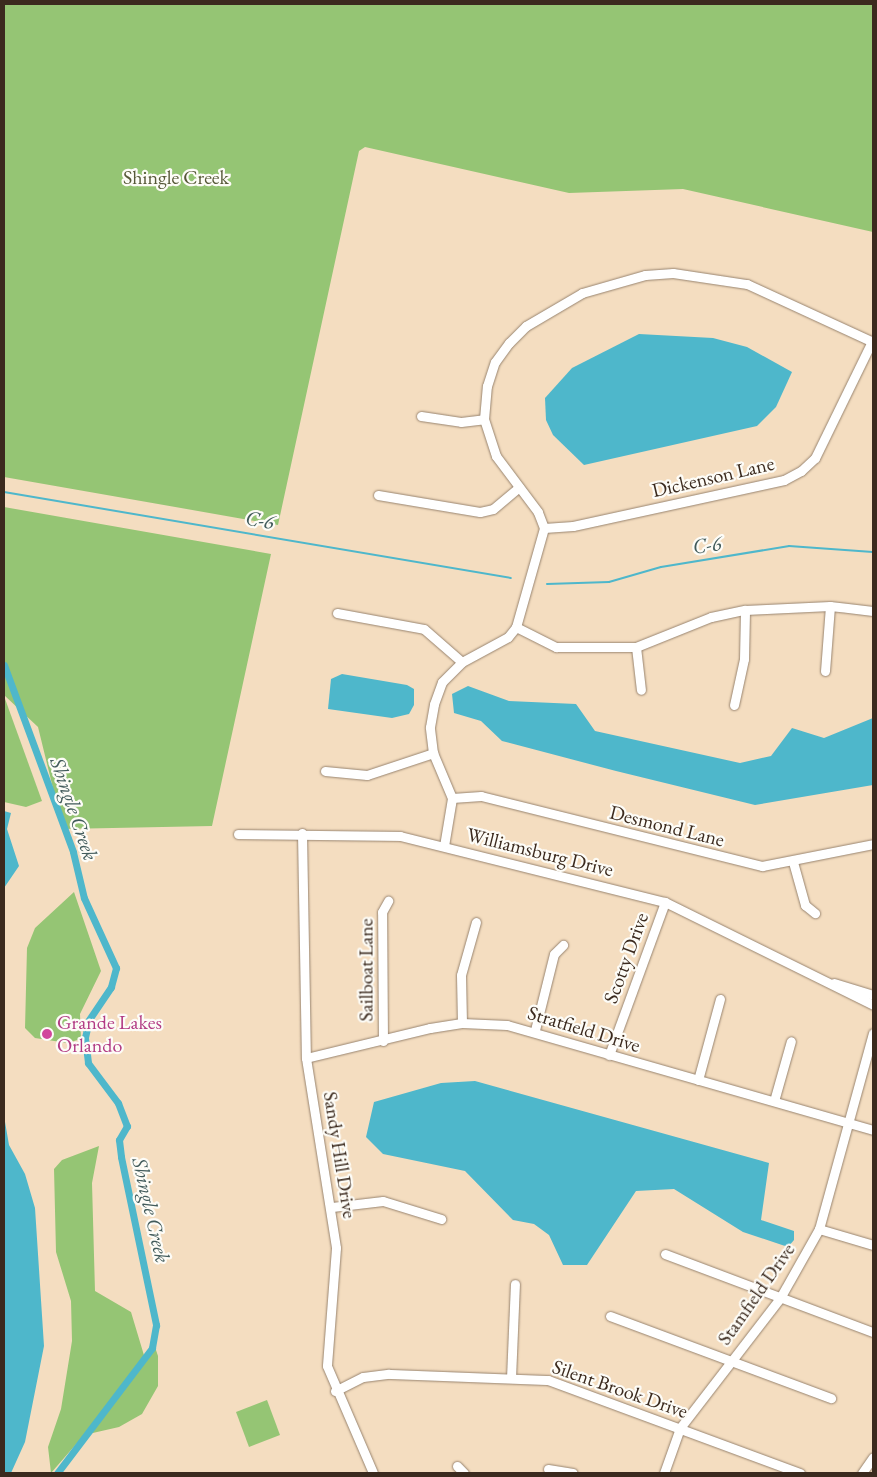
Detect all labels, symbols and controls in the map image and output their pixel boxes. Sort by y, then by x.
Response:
park label: Shingle Creek [123,165,229,189]
street label: Dickenson Lane [649,451,777,503]
water label: C-6 [244,505,276,535]
water label: C-6 [691,530,723,560]
water label: Shingle Creek [45,754,103,864]
street label: Desmond Lane [607,800,727,852]
street label: Williamsburg Drive [464,822,616,882]
street label: Scotty Drive [598,909,654,1007]
street label: Sailboat Lane [354,918,378,1022]
street label: Stratfield Drive [525,1001,643,1057]
place label: Grande Lakes Orlando [57,1010,162,1057]
marker: Grande Lakes Orlando [41,1028,53,1040]
street label: Sandy Hill Drive [318,1090,362,1220]
water label: Shingle Creek [127,1155,175,1265]
street label: Stamfield Drive [712,1238,800,1350]
street label: Silent Brook Drive [549,1355,691,1423]

